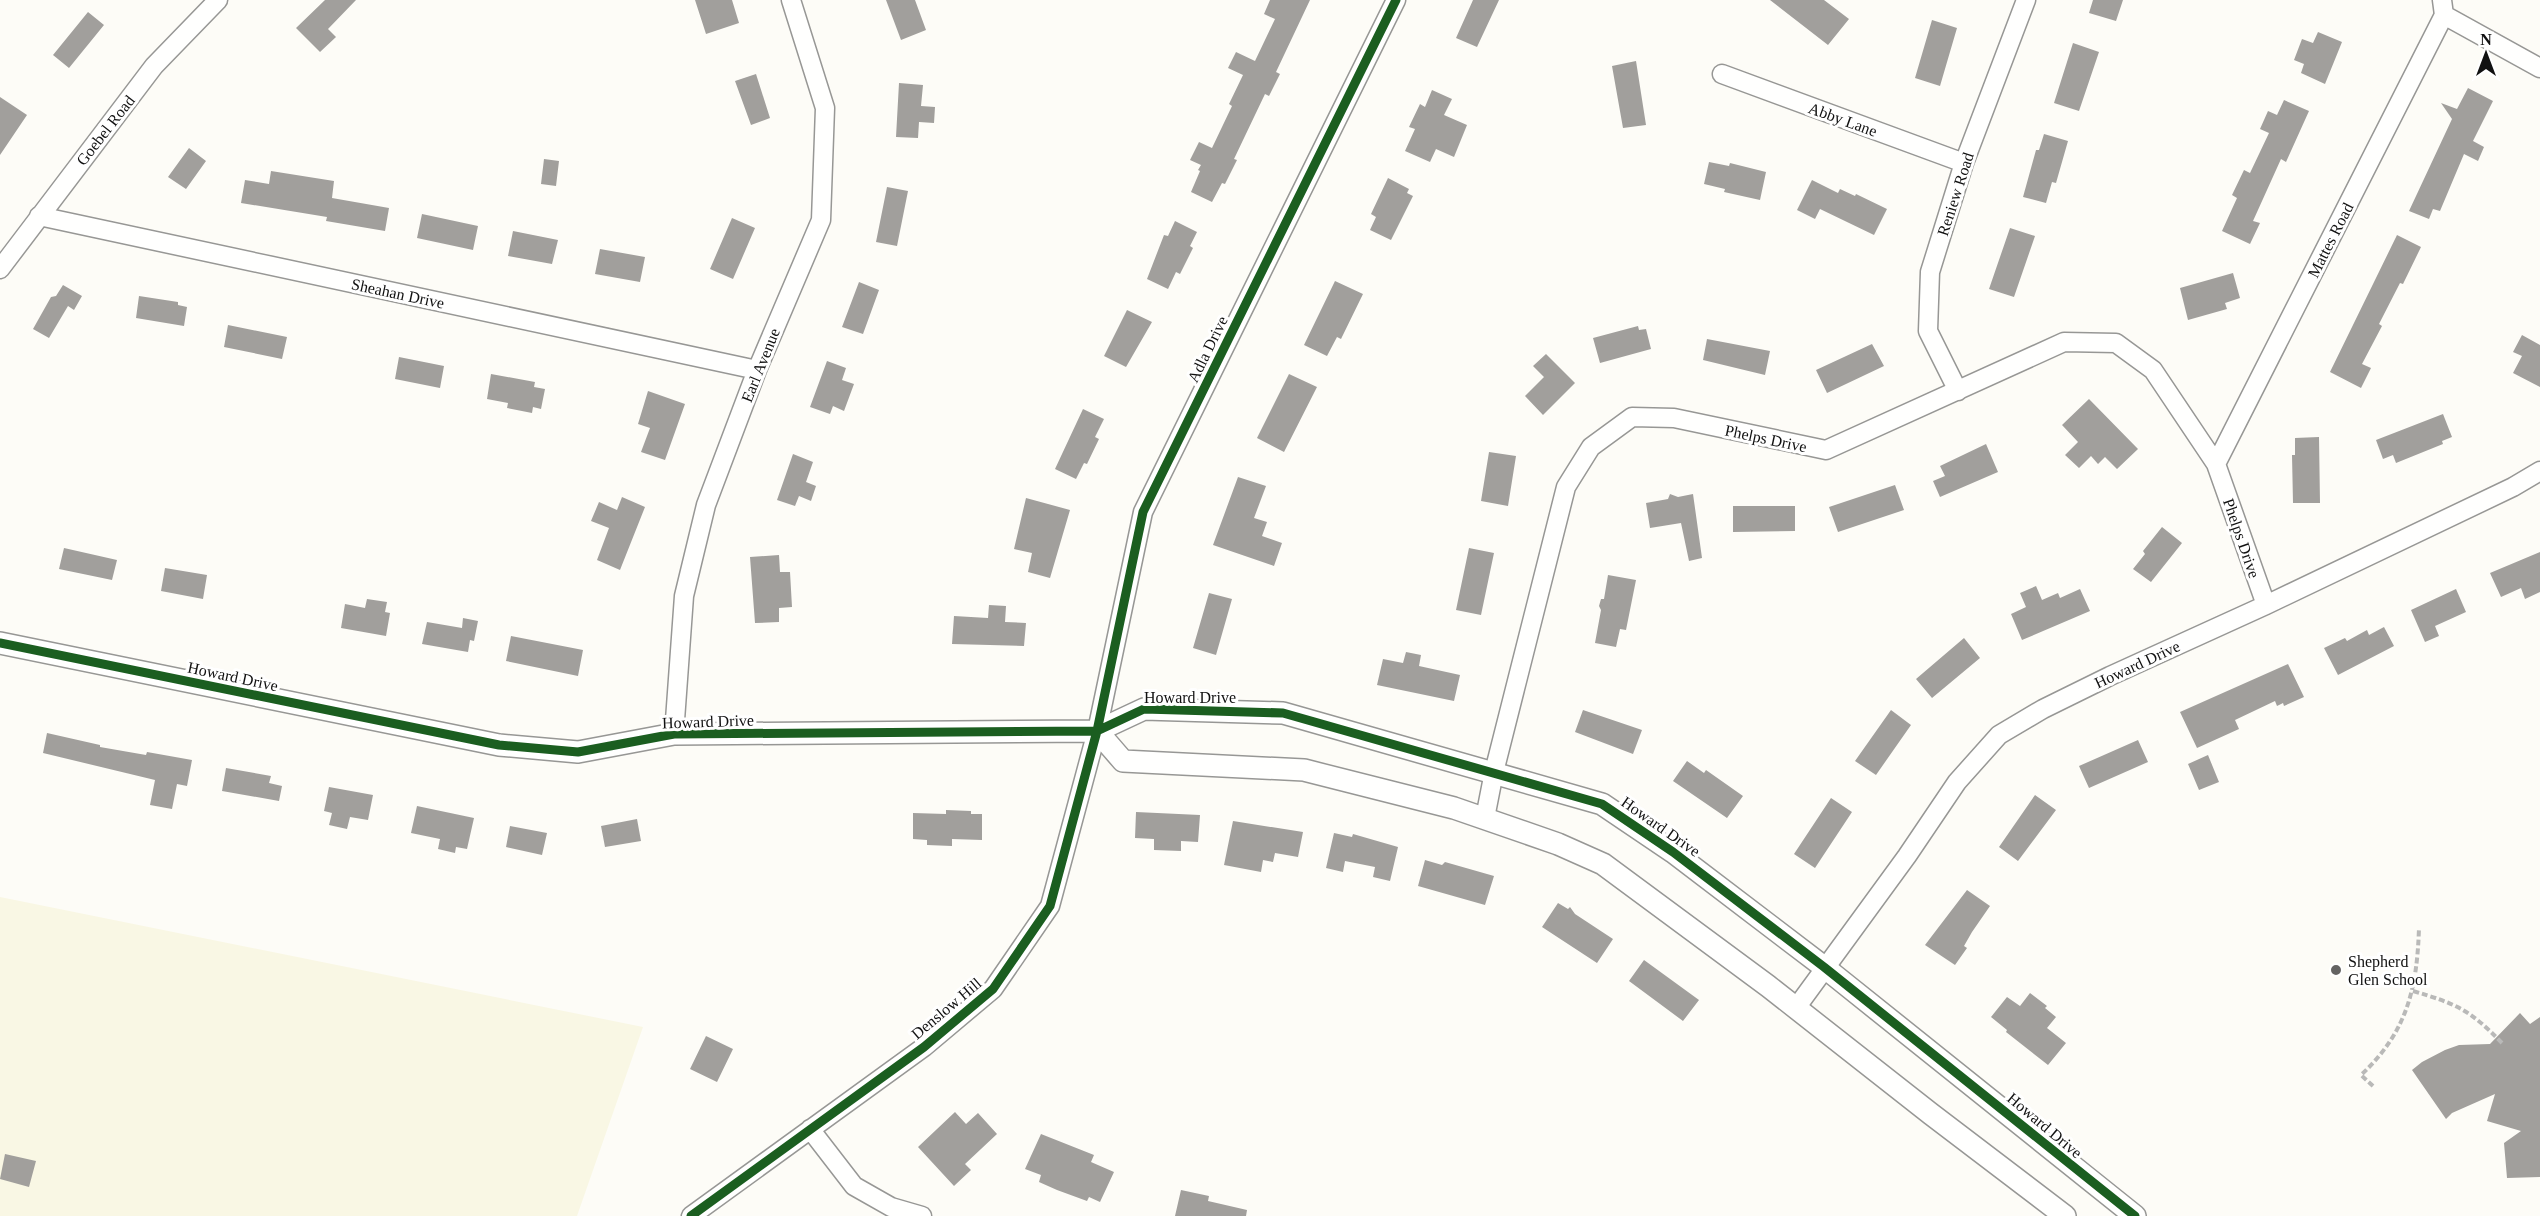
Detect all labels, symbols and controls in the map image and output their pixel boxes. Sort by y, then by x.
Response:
north arrow [2456,24,2516,84]
text: N [2480,31,2492,48]
street label: Goebel Road [73,92,138,169]
street label: Abby Lane [1806,99,1879,141]
street label: Reniew Road [1934,150,1977,238]
street label: Mattes Road [2304,200,2356,280]
street label: Sheahan Drive [350,275,446,312]
street label: Adla Drive [1184,313,1231,385]
street label: Earl Avenue [738,326,783,405]
street label: Phelps Drive [1723,422,1808,456]
street label: Phelps Drive [2219,496,2263,581]
street label: Howard Drive [2092,637,2182,692]
street label: Howard Drive [186,659,280,694]
street label: Howard Drive [1144,689,1236,706]
street label: Howard Drive [662,711,754,732]
street label: Howard Drive [1618,793,1703,860]
place label: Shepherd Glen School [2348,953,2428,988]
marker: Shepherd Glen School [2329,963,2343,977]
street label: Denslow Hill [908,974,985,1042]
street label: Howard Drive [2004,1089,2085,1161]

